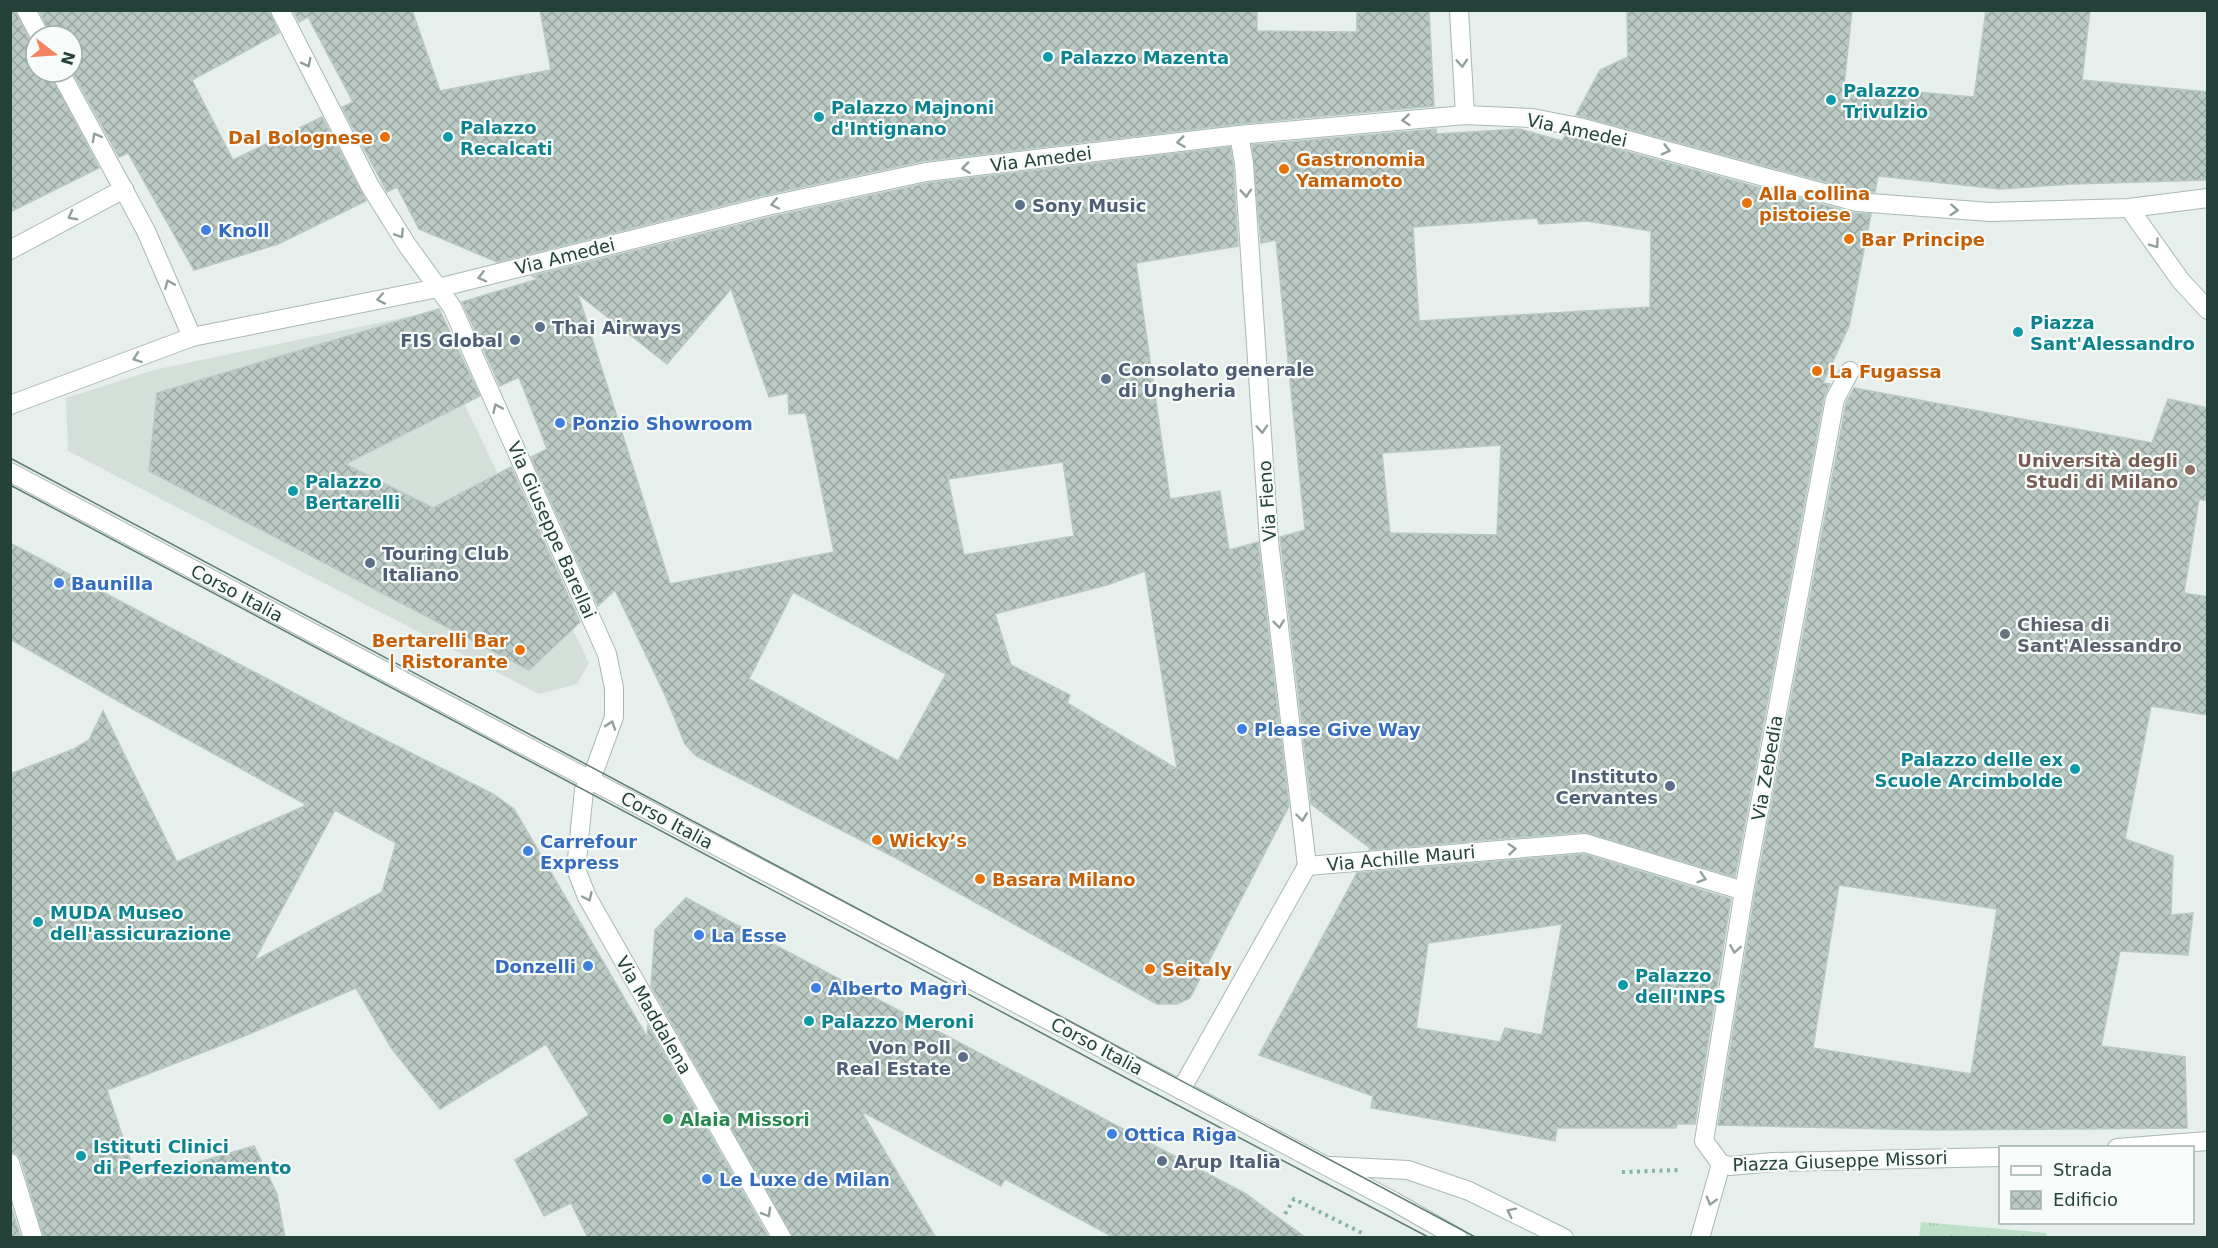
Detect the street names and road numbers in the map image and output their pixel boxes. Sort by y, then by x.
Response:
street label: Via Amedei [1525,109,1629,151]
street label: Via Amedei [989,142,1093,176]
street label: Via Amedei [513,233,617,279]
street label: Via Giuseppe Barellai [503,438,601,622]
street label: Via Fieno [1254,460,1280,542]
street label: Corso Italia [187,560,287,626]
street label: Via Zebedia [1747,713,1787,823]
street label: Corso Italia [617,787,717,853]
street label: Via Achille Mauri [1326,841,1476,875]
street label: Via Maddalena [612,952,696,1078]
street label: Corso Italia [1047,1013,1147,1079]
street label: Piazza Giuseppe Missori [1732,1147,1948,1175]

